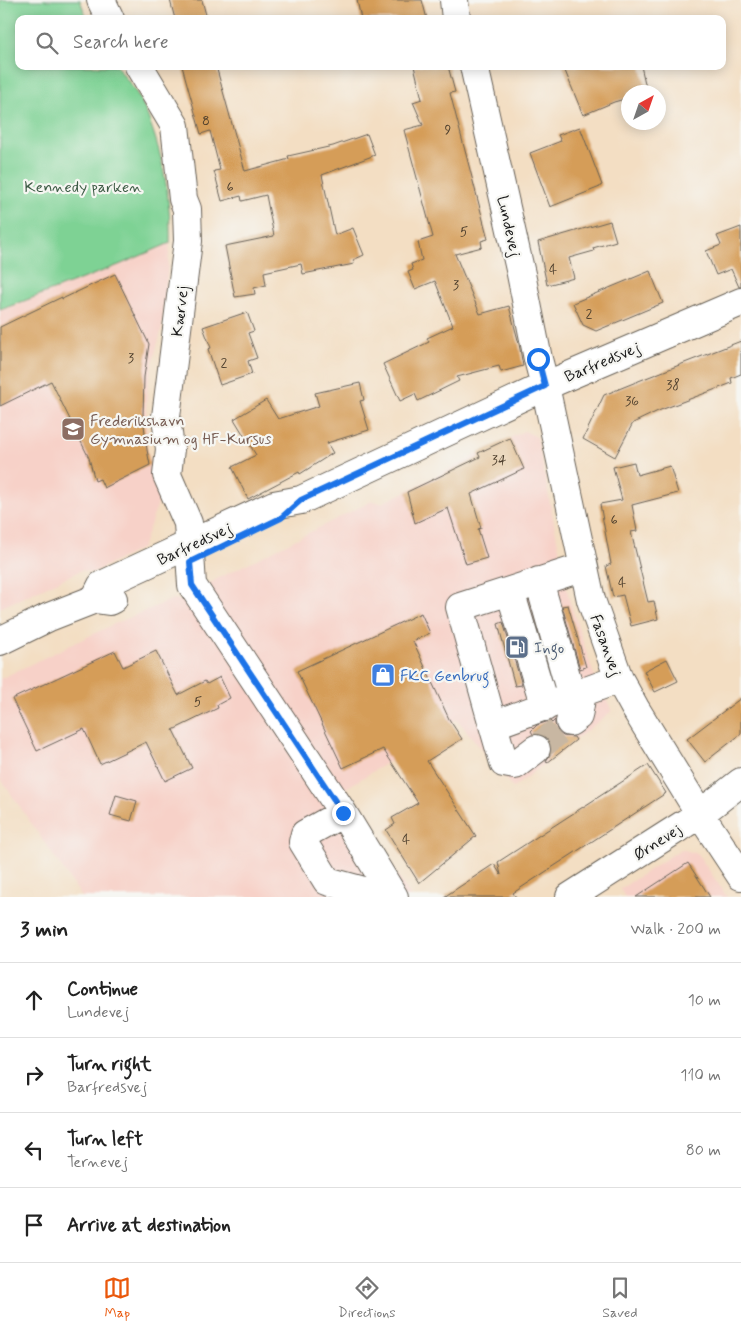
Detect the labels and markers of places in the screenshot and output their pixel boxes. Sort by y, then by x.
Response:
place label: Frederikshavn Gymnasium og HF-Kursus [90,411,272,450]
school or university icon: Frederikshavn Gymnasium og HF-Kursus [60,416,86,442]
fuel station icon: Ingo [504,634,530,660]
place label: Ingo [534,638,564,660]
shop icon: FKC Genbrug [370,662,396,688]
place label: FKC Genbrug [400,666,489,688]

